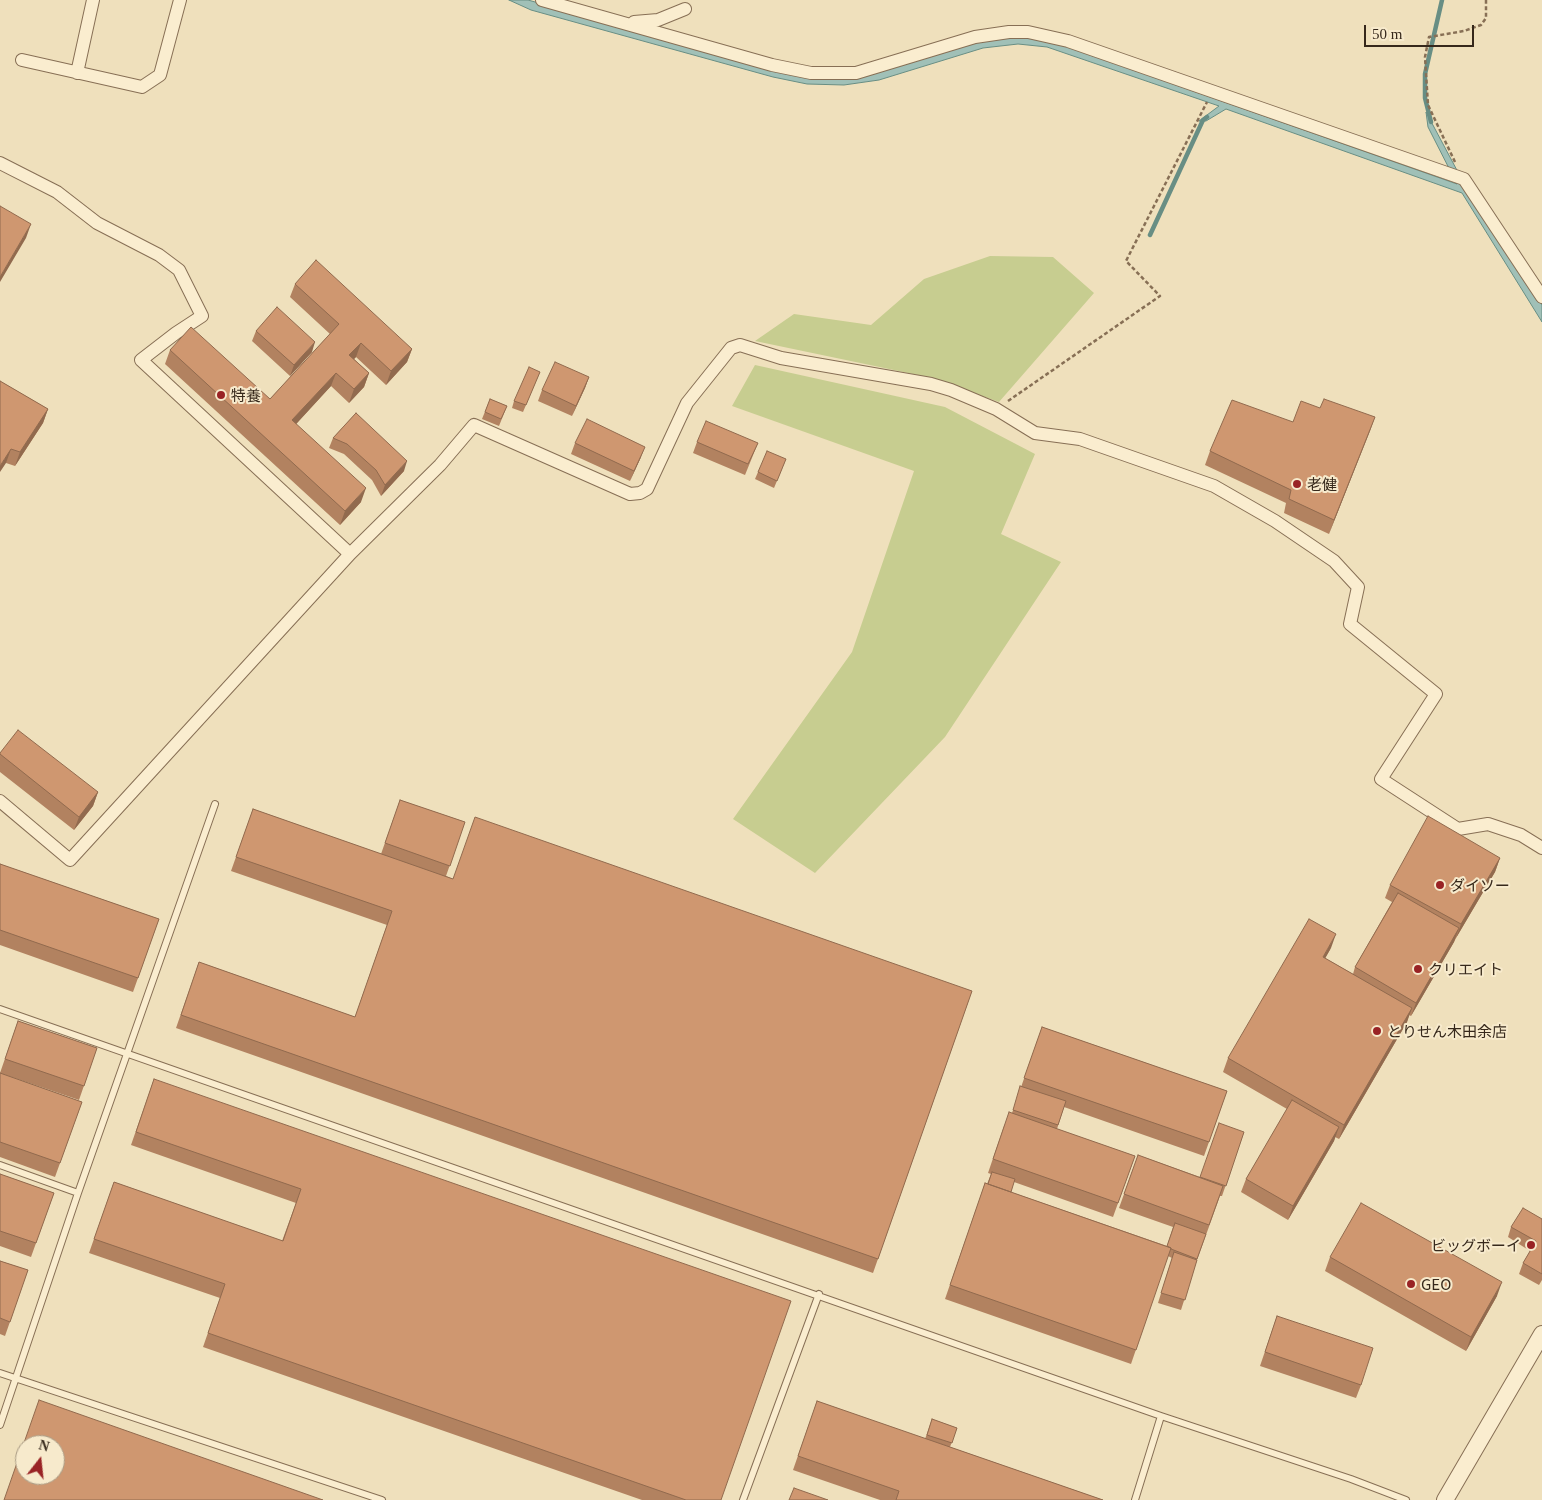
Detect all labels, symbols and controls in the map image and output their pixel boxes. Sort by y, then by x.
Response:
scale bar [1367,15,1477,47]
text: 50 m [1372,26,1402,42]
place label: 特養 [231,386,261,404]
marker: 特養 [215,389,227,401]
place label: 老健 [1307,475,1337,493]
marker: 老健 [1291,478,1303,490]
place label: ダイソー [1450,876,1510,894]
marker: ダイソー [1434,879,1446,891]
place label: クリエイト [1428,960,1503,978]
marker: クリエイト [1412,963,1424,975]
place label: とりせん木田余店 [1387,1022,1507,1040]
marker: とりせん木田余店 [1371,1025,1383,1037]
place label: ビッグボーイ [1431,1236,1521,1254]
marker: ビッグボーイ [1525,1239,1537,1251]
place label: GEO [1421,1275,1451,1293]
marker: GEO [1405,1278,1417,1290]
north arrow [15,1435,65,1485]
text: N [37,1437,51,1455]

